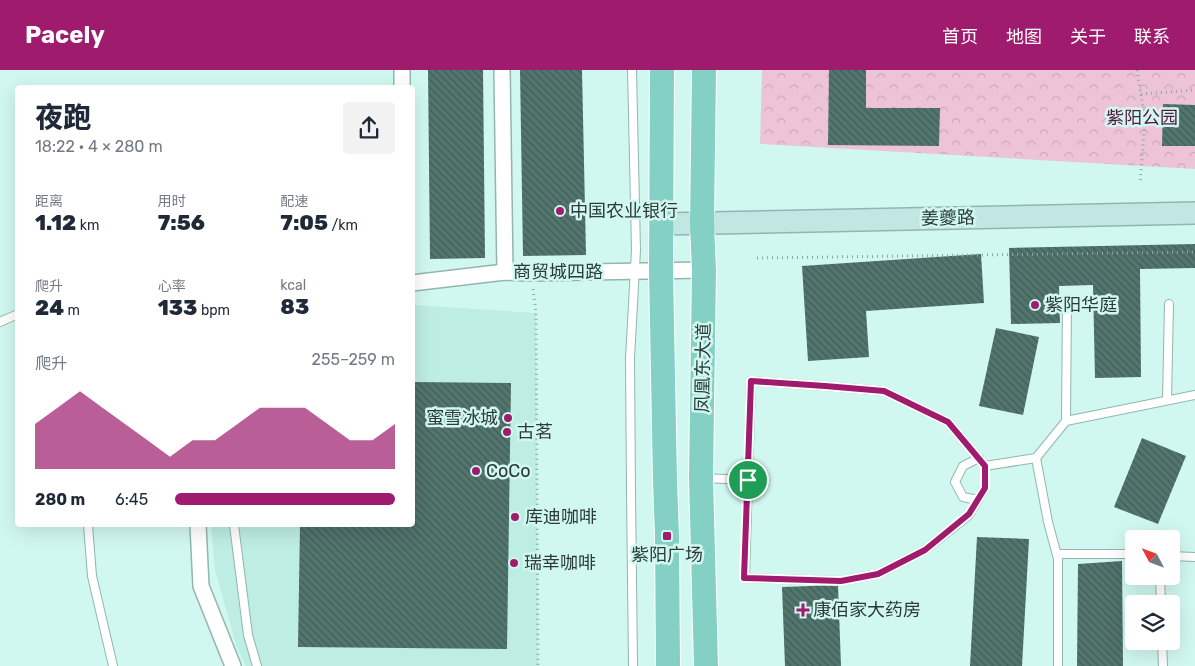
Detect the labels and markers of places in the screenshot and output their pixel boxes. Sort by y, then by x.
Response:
place label: 中国农业银行 [570,200,678,222]
marker: 中国农业银行 [554,205,566,217]
place label: 紫阳华庭 [1045,294,1117,316]
marker: 紫阳华庭 [1029,299,1041,311]
place label: 蜜雪冰城 [426,407,498,429]
marker: 蜜雪冰城 [502,412,514,424]
place label: 古茗 [517,421,553,443]
marker: 古茗 [501,426,513,438]
pin [727,459,769,501]
place label: CoCo [486,460,531,482]
marker: CoCo [470,465,482,477]
place label: 库迪咖啡 [525,506,597,528]
marker: 库迪咖啡 [509,511,521,523]
marker: 紫阳广场 [661,530,673,542]
place label: 紫阳广场 [631,544,703,566]
place label: 瑞幸咖啡 [524,552,596,574]
marker: 瑞幸咖啡 [508,557,520,569]
place label: 康佰家大药房 [813,599,921,621]
marker: 康佰家大药房 [797,604,809,616]

